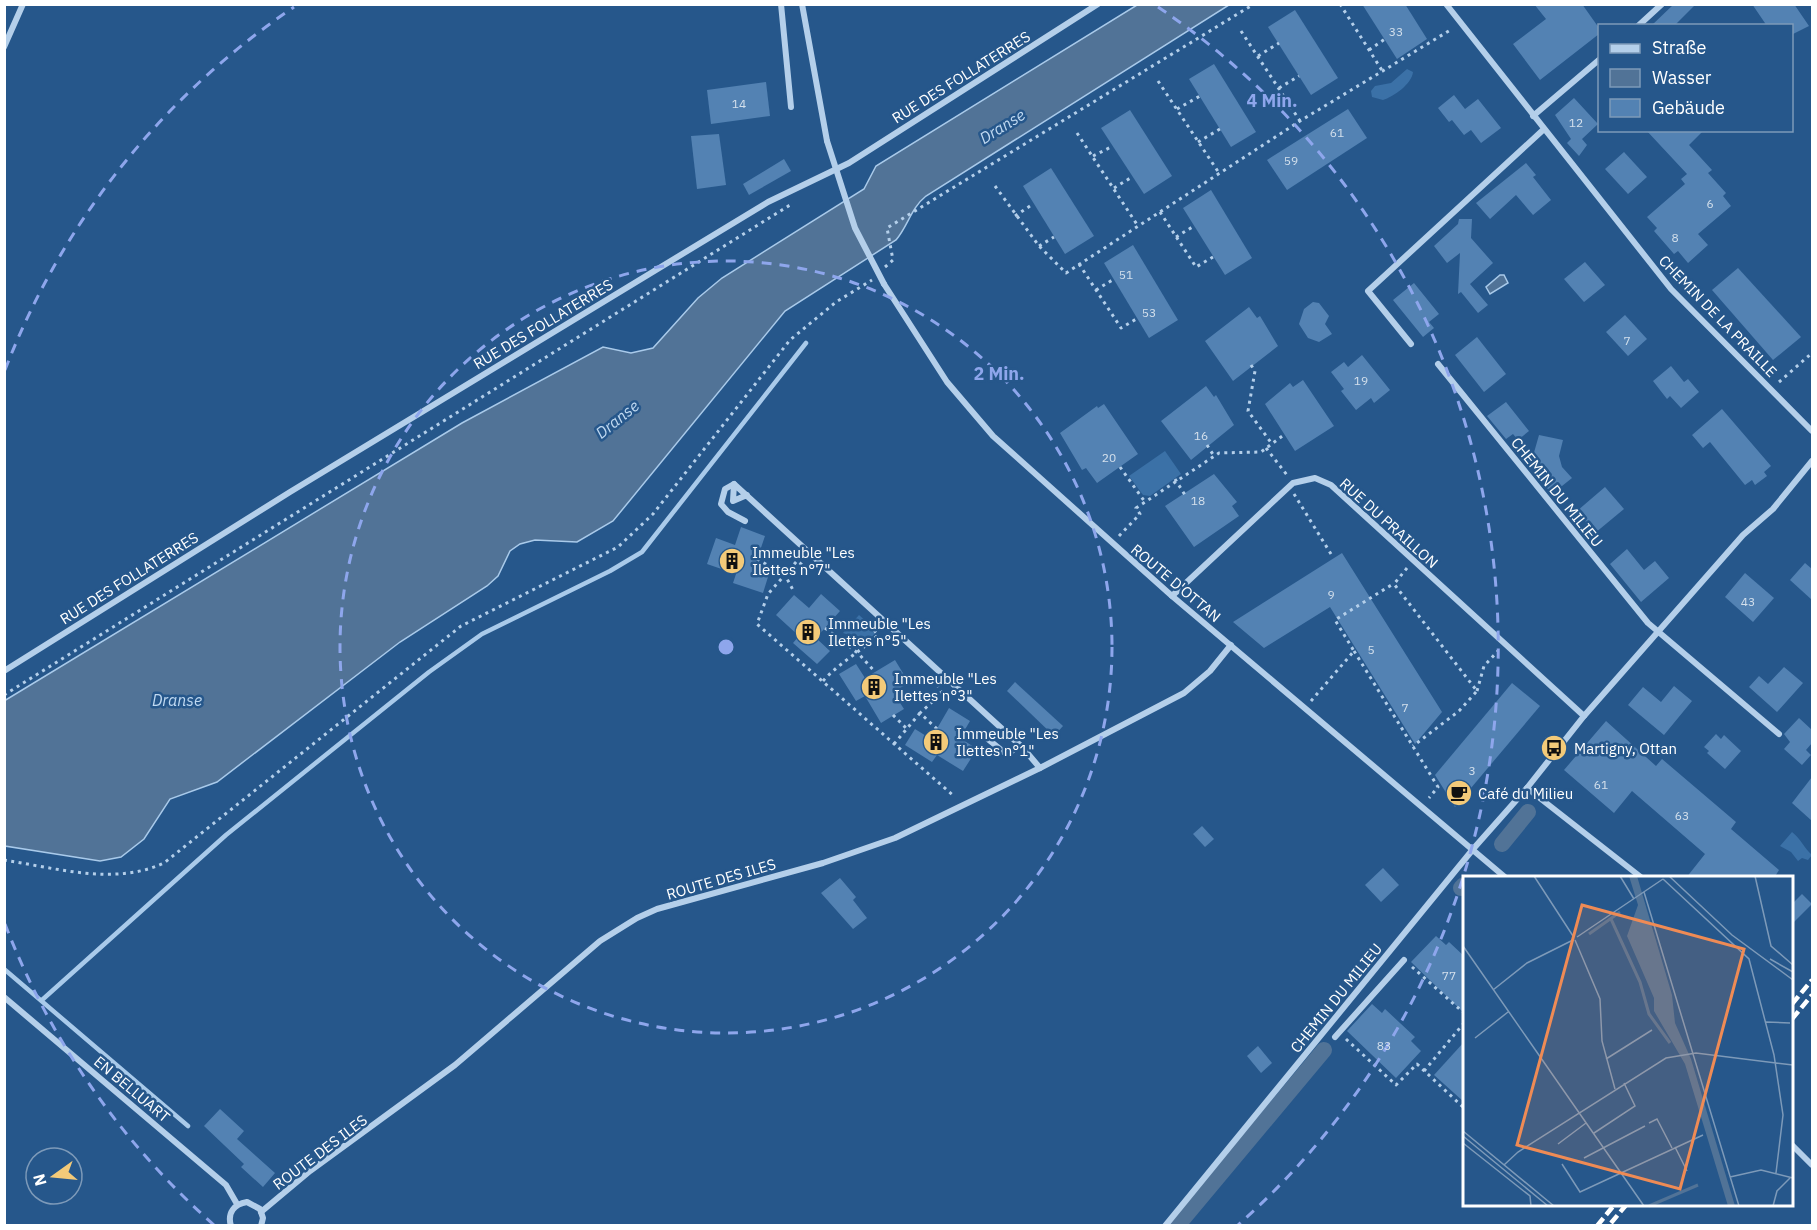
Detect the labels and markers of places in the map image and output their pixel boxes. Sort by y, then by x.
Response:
place label: Immeuble "Les Ilettes n°7" [752,543,855,579]
building icon: Immeuble "Les Ilettes n°7" [717,546,747,576]
place label: Immeuble "Les Ilettes n°5" [828,614,931,650]
building icon: Immeuble "Les Ilettes n°5" [793,617,823,647]
centre of rings [716,637,736,657]
place label: Immeuble "Les Ilettes n°3" [894,669,997,705]
building icon: Immeuble "Les Ilettes n°3" [859,672,889,702]
place label: Immeuble "Les Ilettes n°1" [956,724,1059,760]
building icon: Immeuble "Les Ilettes n°1" [921,727,951,757]
bus stop icon: Martigny, Ottan [1539,733,1569,763]
place label: Martigny, Ottan [1574,739,1677,758]
cafe icon: Café du Milieu [1444,778,1474,808]
place label: Café du Milieu [1478,784,1573,803]

